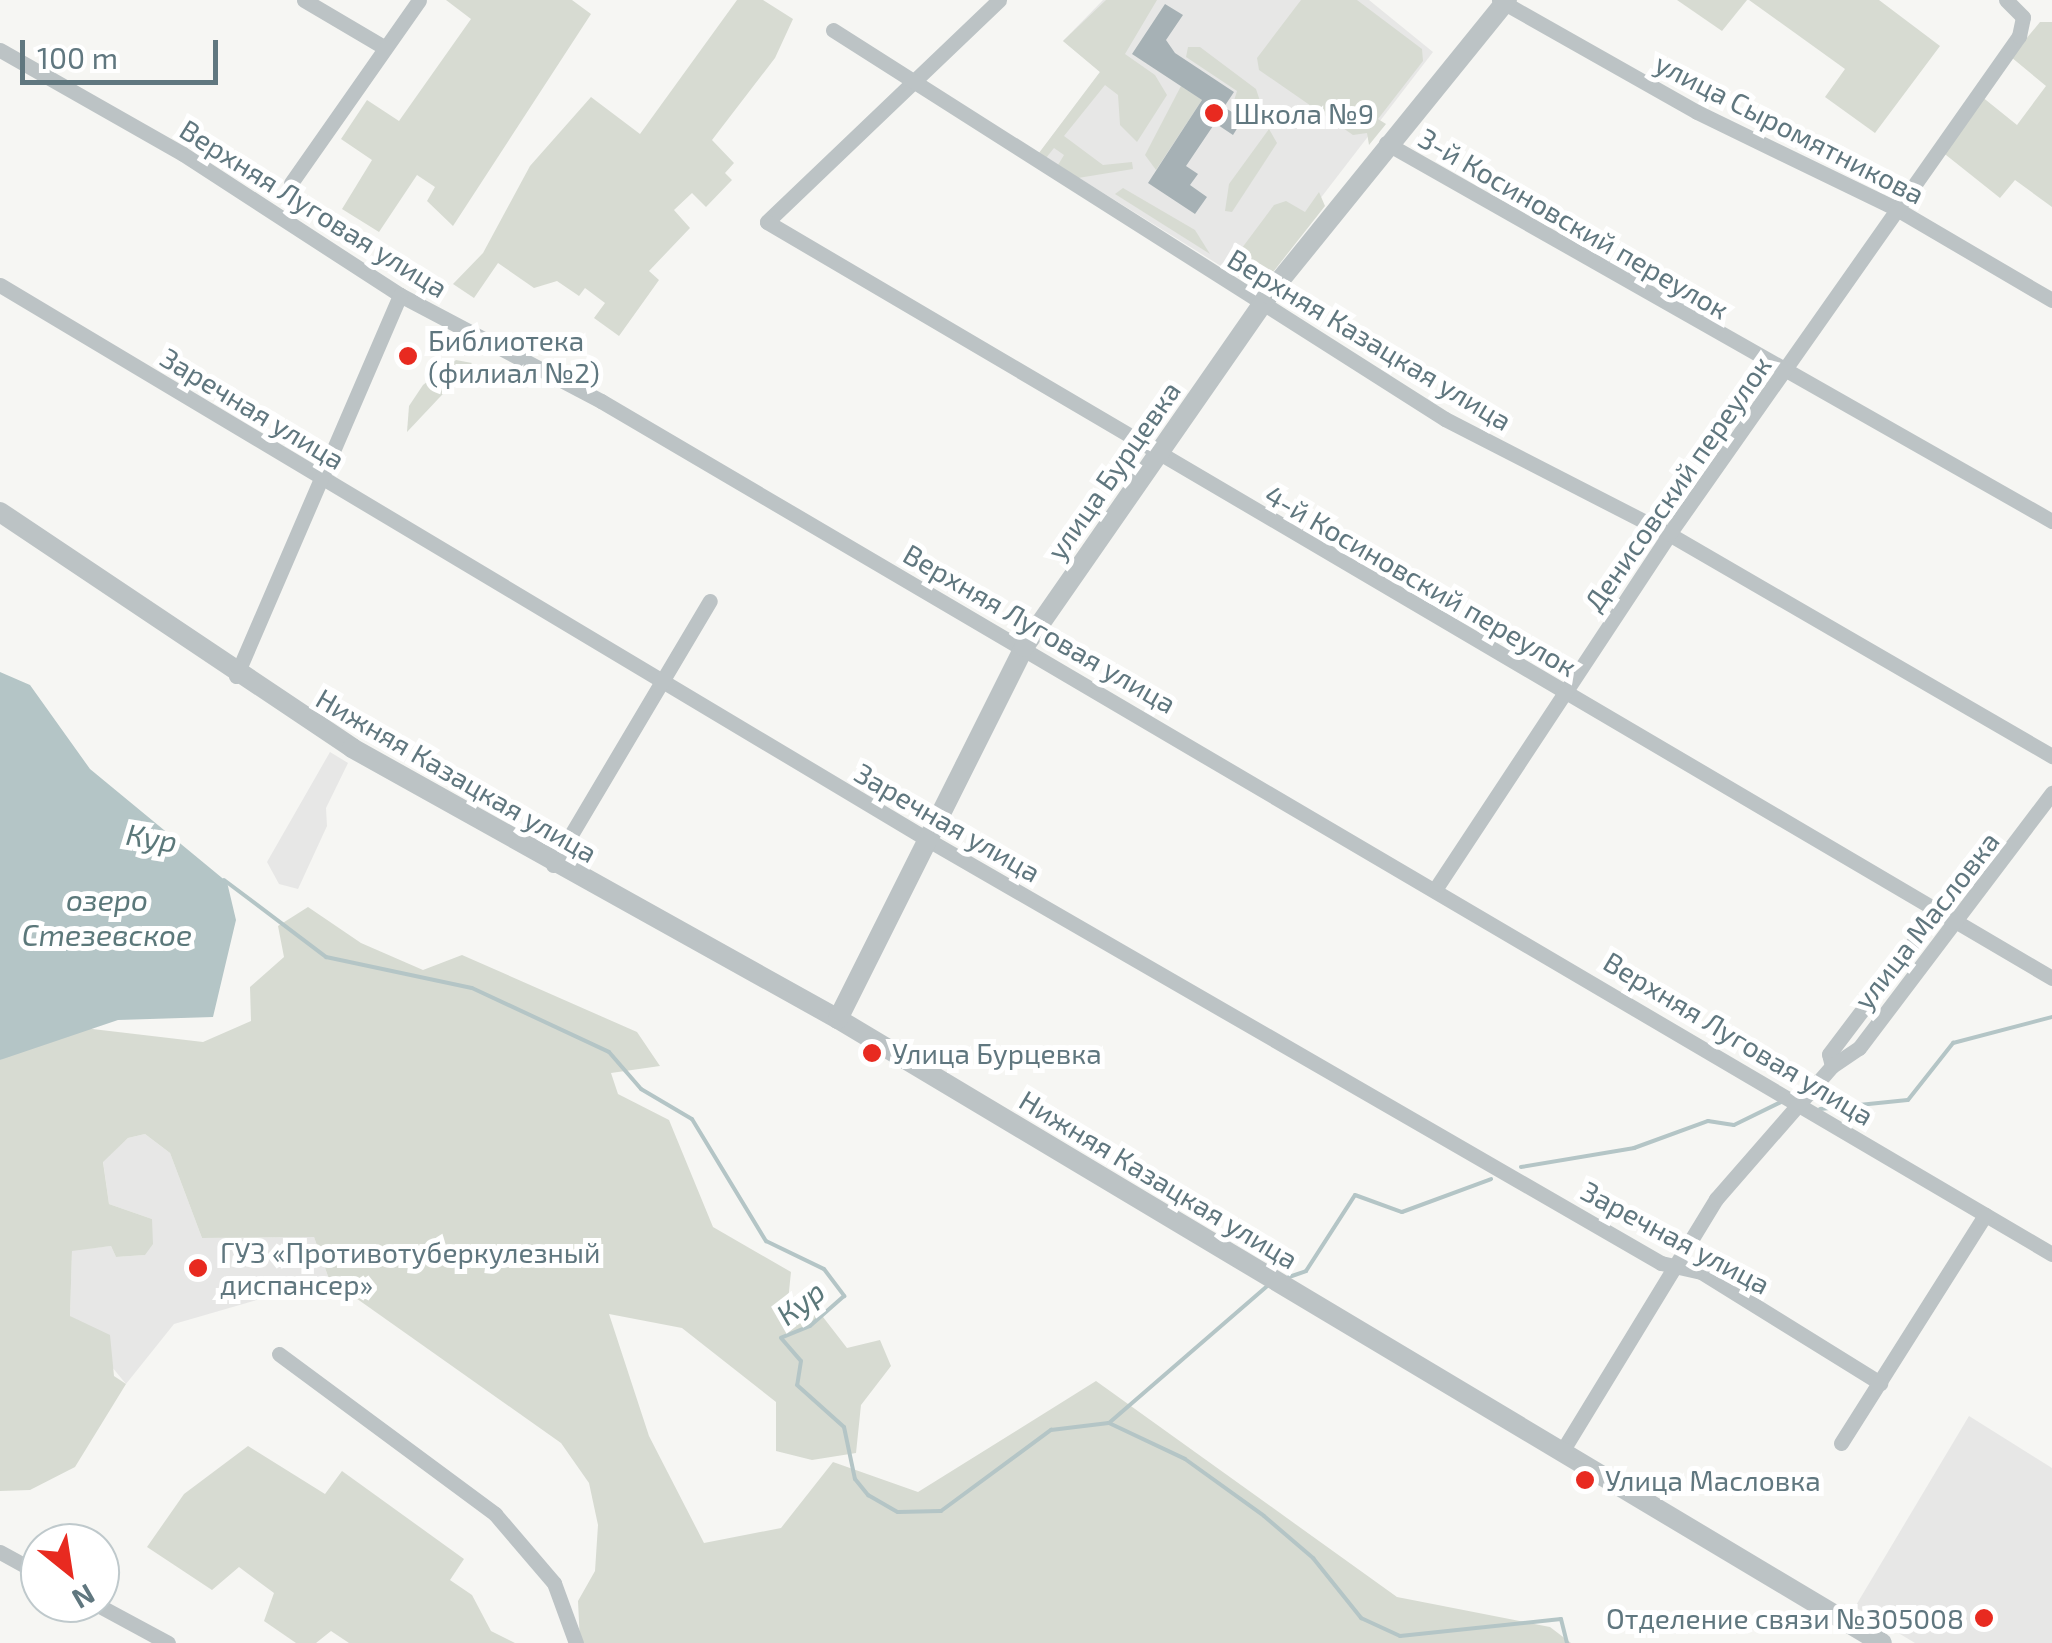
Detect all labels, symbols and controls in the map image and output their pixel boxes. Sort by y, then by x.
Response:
scale bar [25,20,222,82]
text: 100 m [37,39,118,75]
street label: улица Сыромятникова [1650,46,1930,210]
place label: Школа №9 [1234,96,1374,130]
marker: Школа №9 [1203,102,1225,124]
street label: Верхняя Луговая улица [174,112,454,304]
street label: 3-й Косиновский переулок [1413,120,1735,326]
street label: Верхняя Казацкая улица [1222,241,1518,437]
place label: Библиотека (филиал №2) [428,323,600,389]
street label: Заречная улица [155,340,351,476]
marker: Библиотека (филиал №2) [397,345,419,367]
street label: Денисовский переулок [1576,349,1778,617]
street label: улица Бурцевка [1039,374,1187,566]
street label: 4-й Косиновский переулок [1259,477,1583,683]
street label: Верхняя Луговая улица [898,536,1182,720]
street label: Нижняя Казацкая улица [311,681,603,869]
street label: Заречная улица [849,755,1047,889]
water label: Кур [124,815,180,859]
street label: улица Масловка [1846,825,2006,1015]
water label: озеро Стезевское [22,881,192,952]
street label: Верхняя Луговая улица [1598,944,1880,1132]
place label: Улица Бурцевка [892,1036,1102,1070]
marker: Улица Бурцевка [861,1042,883,1064]
street label: Нижняя Казацкая улица [1014,1083,1304,1275]
street label: Заречная улица [1576,1173,1776,1301]
place label: ГУЗ «Противотуберкулезный диспансер» [220,1235,600,1301]
marker: ГУЗ «Противотуберкулезный диспансер» [185,1255,211,1281]
water label: Кур [769,1272,831,1332]
place label: Улица Масловка [1605,1463,1821,1497]
marker: Улица Масловка [1574,1469,1596,1491]
north arrow [20,1523,120,1623]
text: N [67,1577,101,1617]
place label: Отделение связи №305008 [1606,1601,1964,1635]
marker: Отделение связи №305008 [1973,1607,1995,1629]

